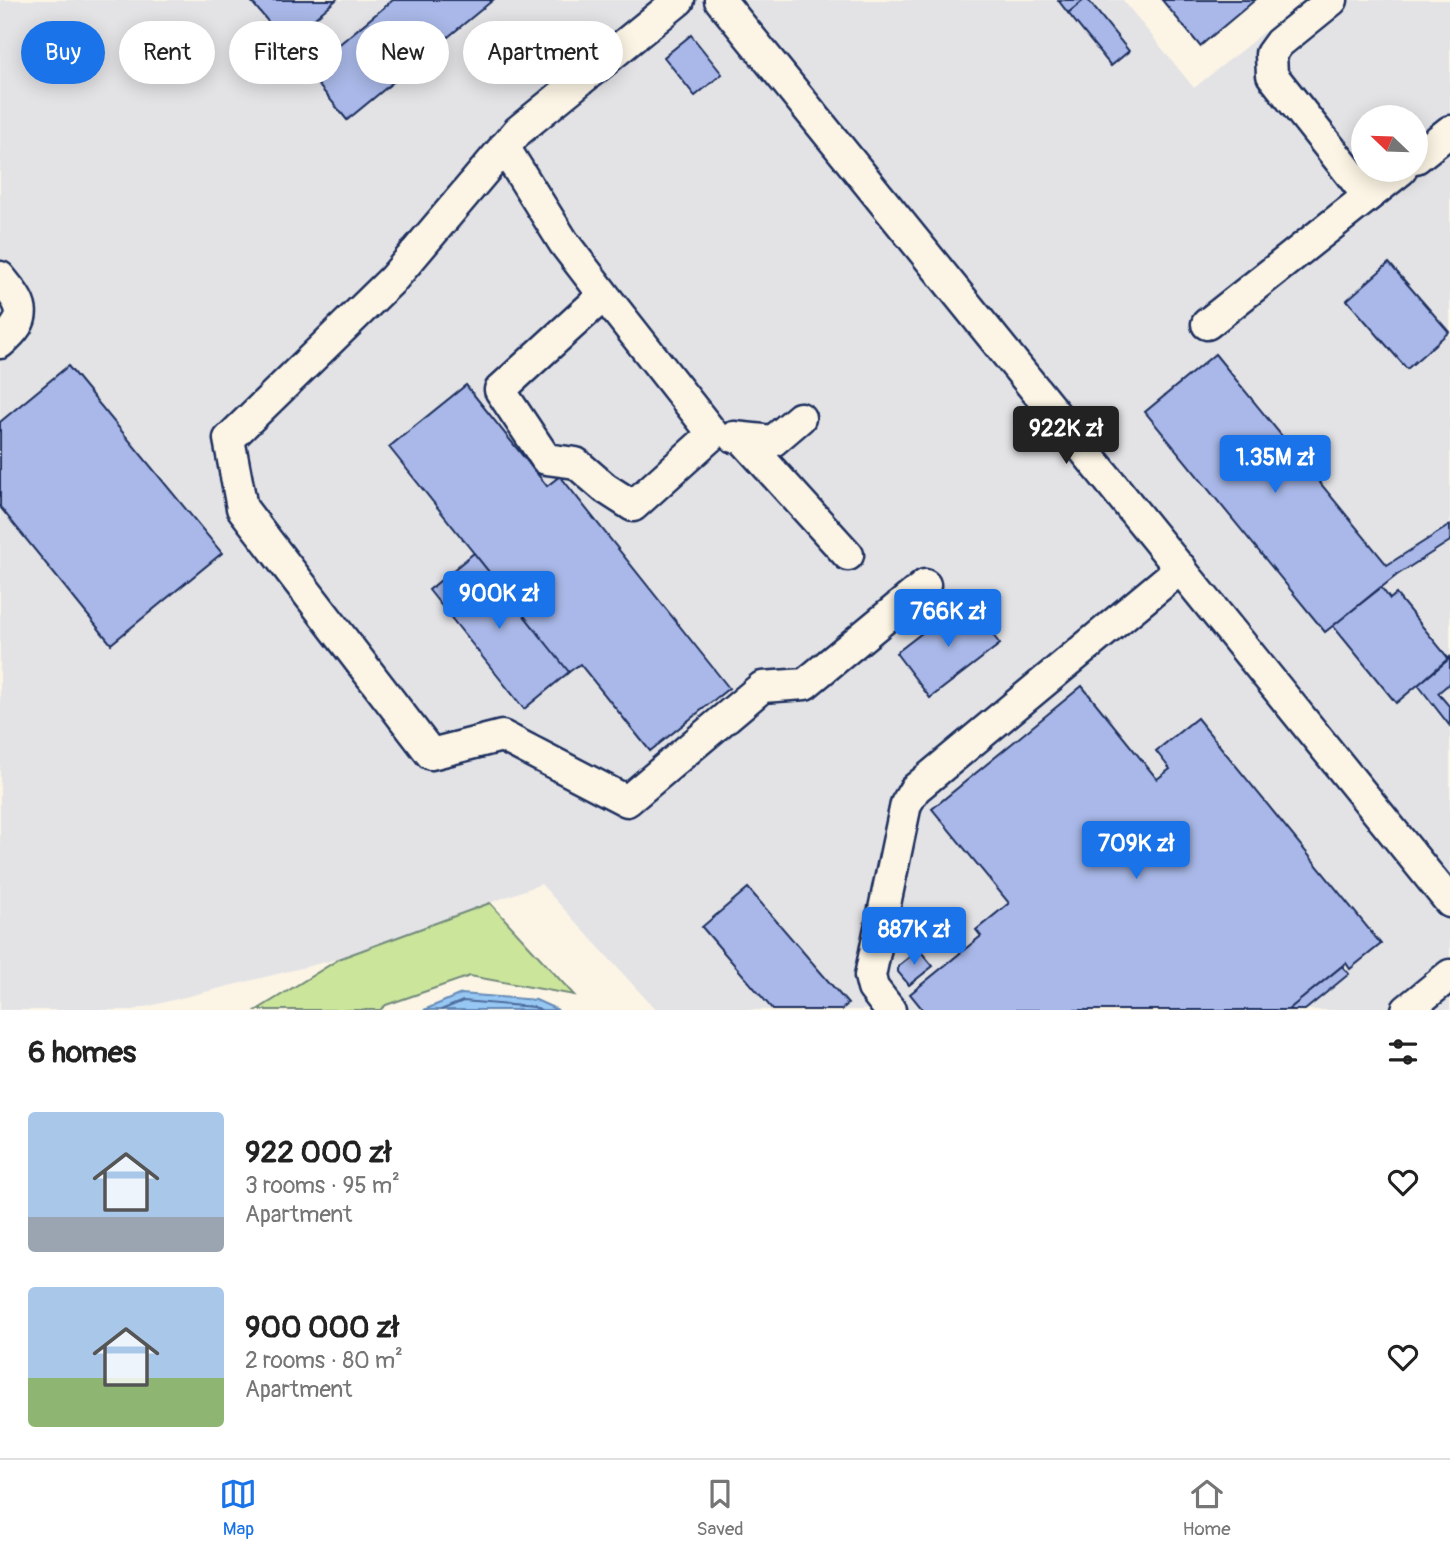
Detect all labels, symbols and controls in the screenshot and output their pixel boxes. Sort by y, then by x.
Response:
chip: Buy [21,21,105,84]
chip: Rent [119,21,215,84]
chip: Filters [229,21,342,84]
chip: New [356,21,449,84]
chip: Apartment [463,21,623,84]
north arrow [1351,105,1428,182]
map controls [1351,105,1428,182]
pin: 922K zł [1001,406,1131,466]
text: 922K zł [1029,414,1103,443]
pin: 1.35M zł [1203,435,1347,495]
text: 1.35M zł [1236,443,1314,472]
pin: 900K zł [434,572,564,631]
text: 900K zł [459,579,539,608]
pin: 766K zł [883,590,1013,649]
text: 766K zł [910,597,986,626]
pin: 709K zł [1071,822,1201,881]
text: 709K zł [1098,829,1174,858]
pin: 887K zł [849,908,979,967]
text: 887K zł [878,915,950,944]
icon: filters [1384,1033,1422,1071]
text: 6 homes [28,1034,136,1071]
text: 922 000 zł [245,1134,392,1171]
icon: home [84,1140,168,1224]
icon: heart [1384,1163,1422,1201]
text: 3 rooms · 95 m² [245,1171,400,1200]
text: Apartment [245,1200,352,1229]
text: 900 000 zł [245,1309,399,1346]
icon: home [84,1315,168,1399]
icon: heart [1384,1338,1422,1376]
text: 2 rooms · 80 m² [245,1346,403,1375]
text: Apartment [245,1375,352,1404]
tab: Map [219,1475,257,1541]
tab: Saved [696,1475,744,1541]
tab: Home [1183,1475,1231,1541]

